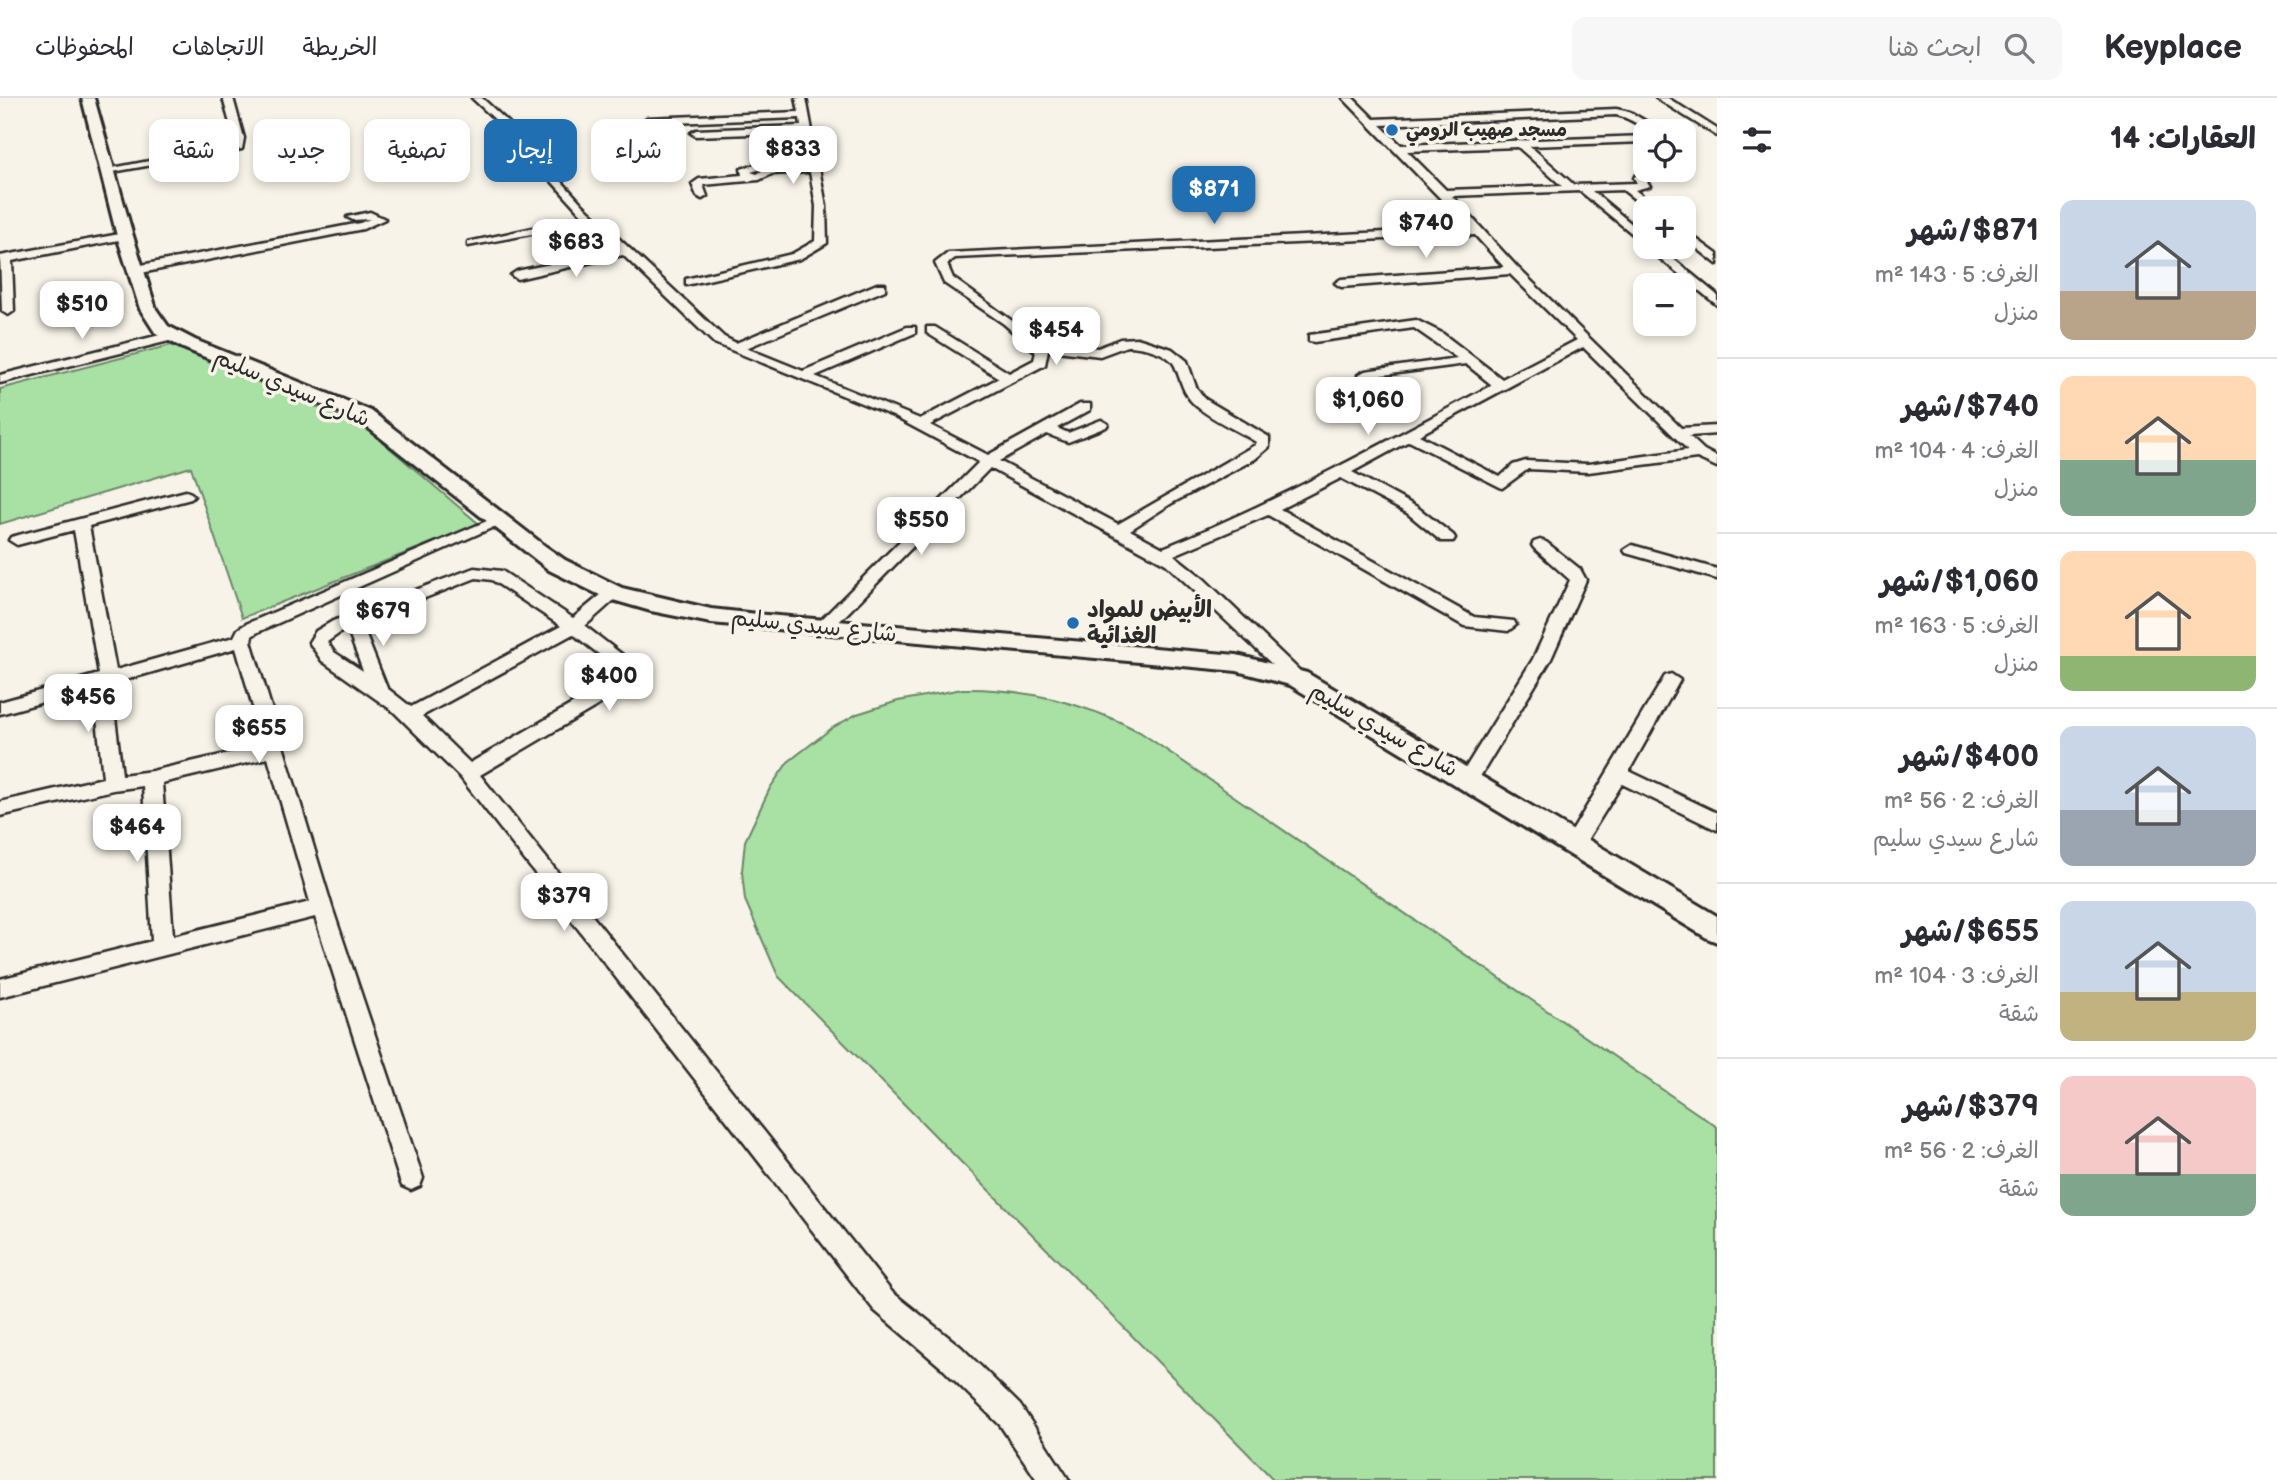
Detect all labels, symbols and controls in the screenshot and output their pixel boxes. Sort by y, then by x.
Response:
search box [1572,17,2062,80]
text: Keyplace [2104,28,2242,68]
icon: search [2000,29,2038,67]
text: المحفوظات [35,33,134,62]
text: الاتجاهات [172,33,265,62]
text: الخريطة [303,33,377,62]
text: ابحث هنا [1888,33,1982,64]
chip: شقة [149,119,239,182]
chip: جديد [253,119,350,182]
chip: تصفية [364,119,470,182]
chip: إيجار [484,119,577,182]
chip: شراء [591,119,686,182]
place label: مسجد صهيب الرومي [1406,119,1567,146]
map controls [1633,119,1696,336]
button: locate [1633,119,1696,182]
icon: filters [1738,121,1776,159]
text: العقارات: 14 [2110,121,2256,157]
marker: مسجد صهيب الرومي [1384,122,1400,138]
pin: $833 [752,126,834,186]
text: $833 [765,135,821,163]
pin: $871 [1173,166,1255,226]
text: $871 [1188,175,1240,203]
button: + [1633,196,1696,259]
pin: $740 [1385,200,1467,260]
text: $740 [1398,209,1454,237]
text: $871/شهر [1908,213,2039,249]
pin: $683 [535,220,617,279]
text: $683 [548,228,604,256]
icon: home [2116,228,2200,312]
text: الغرف: 5 · 143 m² [1875,261,2039,289]
button: − [1633,273,1696,336]
pin: $510 [41,282,123,341]
text: $510 [56,290,108,318]
text: منزل [1994,299,2039,327]
pin: $454 [1015,308,1097,367]
text: $454 [1028,316,1084,344]
street label: شارع سيدي سليم [209,343,374,436]
pin: $1,060 [1311,378,1425,437]
text: $1,060 [1332,386,1404,414]
text: $740/شهر [1902,389,2039,425]
icon: home [2116,404,2200,488]
text: الغرف: 4 · 104 m² [1874,437,2039,465]
text: منزل [1994,475,2039,503]
pin: $550 [880,498,962,557]
text: $550 [893,506,949,534]
text: $1,060/شهر [1880,564,2039,600]
icon: home [2116,579,2200,663]
pin: $679 [342,588,424,648]
place label: الأبيض للمواد الغذائية [1087,593,1212,650]
text: $679 [355,597,411,625]
street label: شارع سيدي سليم [730,603,898,652]
text: الغرف: 5 · 163 m² [1875,612,2039,640]
marker: الأبيض للمواد الغذائية [1065,615,1081,631]
text: منزل [1994,650,2039,678]
pin: $400 [568,654,650,713]
text: $400 [580,662,638,690]
pin: $456 [47,674,129,734]
street label: شارع سيدي سليم [1303,676,1463,786]
text: $456 [60,683,116,711]
pin: $655 [218,706,300,765]
text: $655 [231,714,287,742]
text: $400/شهر [1900,739,2039,775]
icon: home [2116,754,2200,838]
text: الغرف: 2 · 56 m² [1884,787,2039,815]
pin: $464 [96,804,178,864]
text: $464 [109,813,165,841]
text: شارع سيدي سليم [1873,825,2039,853]
pin: $379 [523,874,605,933]
text: $379 [537,882,591,910]
text: $655/شهر [1902,914,2039,950]
icon: home [2116,929,2200,1013]
text: الغرف: 3 · 104 m² [1874,962,2039,990]
text: شقة [1999,1000,2039,1028]
text: $379/شهر [1903,1089,2039,1125]
icon: home [2116,1104,2200,1188]
text: الغرف: 2 · 56 m² [1884,1137,2039,1165]
text: شقة [1999,1175,2039,1203]

